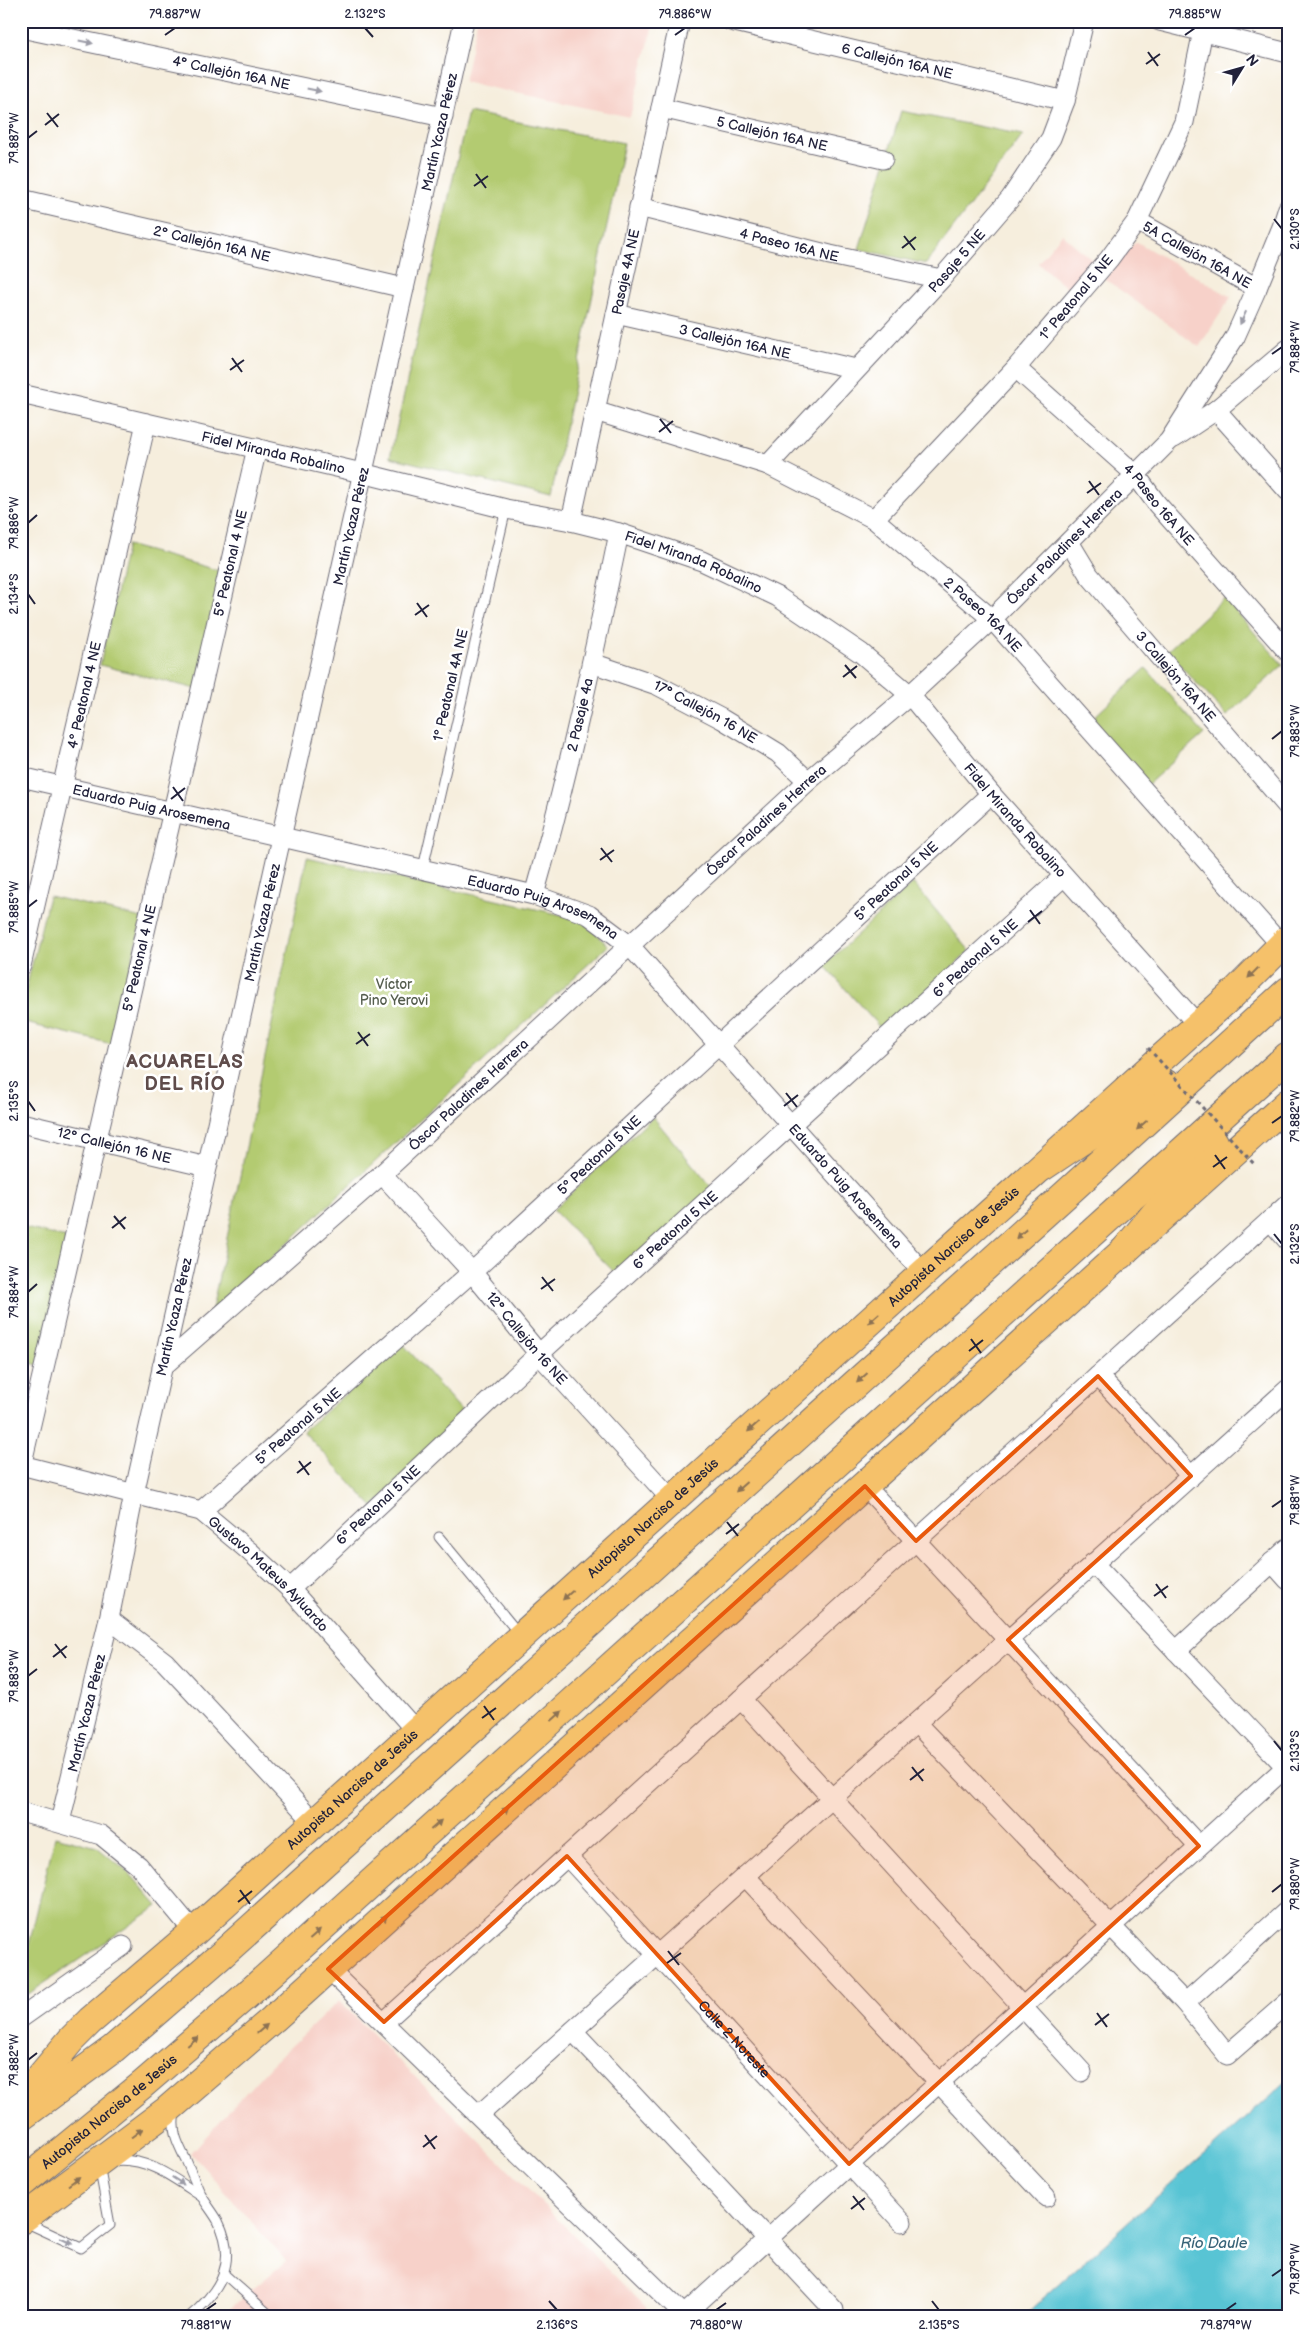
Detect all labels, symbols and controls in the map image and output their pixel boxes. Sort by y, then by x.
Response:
text: 79.887°W [149,7,201,22]
text: 2.132°S [345,7,385,22]
text: 79.886°W [659,7,711,22]
text: 79.885°W [1169,7,1221,22]
one-way arrow [79,38,95,46]
street label: 6 Callejón 16A NE [840,40,955,83]
north arrow [1216,42,1266,92]
text: N [1242,51,1262,70]
street label: 4° Callejón 16A NE [171,52,292,94]
street label: Martín Ycaza Pérez [418,71,461,193]
one-way arrow [306,86,321,94]
text: 79.887°W [7,112,22,164]
street label: 5 Callejón 16A NE [715,113,829,155]
text: 2.130°S [1288,208,1303,250]
street label: 5A Callejón 16A NE [1140,218,1254,292]
street label: 2° Callejón 16A NE [152,222,272,266]
street label: 4 Paseo 16A NE [738,225,840,266]
street label: Pasaje 5 NE [925,226,989,296]
street label: Pasaje 4A NE [608,228,643,316]
street label: 1º Peatonal 5 NE [1036,251,1117,343]
one-way arrow [1239,311,1247,325]
street label: 3 Callejón 16A NE [677,321,792,363]
text: 79.884°W [1288,321,1303,373]
street label: Fidel Miranda Robalino [200,428,347,478]
street label: 4 Paseo 16A NE [1120,460,1198,549]
street label: Martín Ycaza Pérez [330,465,373,587]
street label: Óscar Paladines Herrera [1003,485,1126,608]
text: 79.886°W [7,497,22,549]
street label: 5º Peatonal 4 NE [210,508,251,618]
street label: Fidel Miranda Robalino [622,528,765,597]
text: 2.134°S [7,573,22,615]
street label: 2 Paseo 16A NE [940,574,1025,655]
street label: 1º Peatonal 4A NE [429,627,472,743]
street label: 3 Callejón 16A NE [1132,628,1219,725]
street label: 4º Peatonal 4 NE [64,640,105,750]
street label: 2 Pasaje 4a [564,676,597,753]
street label: 17° Callejón 16 NE [651,677,760,747]
text: 79.883°W [1288,705,1303,757]
street label: Fidel Miranda Robalino [960,760,1070,881]
street label: Óscar Paladines Herrera [702,761,830,880]
street label: Eduardo Puig Arosemena [71,781,232,834]
street label: 5º Peatonal 5 NE [851,838,942,925]
street label: Martín Ycaza Pérez [241,861,284,983]
street label: Eduardo Puig Arosemena [466,872,622,943]
text: 79.885°W [7,881,22,933]
street label: 5º Peatonal 4 NE [119,903,160,1013]
street label: 6º Peatonal 5 NE [929,916,1021,1001]
one-way arrow [1247,967,1259,979]
park label: Víctor Pino Yerovi [360,976,428,1009]
street label: Óscar Paladines Herrera [404,1035,532,1154]
district label: ACUARELAS DEL RÍO [125,1051,244,1096]
text: 2.135°S [7,1081,22,1121]
text: 79.882°W [1288,1090,1303,1142]
street label: 5º Peatonal 5 NE [554,1112,645,1199]
one-way arrow [1136,1119,1148,1131]
street label: Eduardo Puig Arosemena [785,1121,906,1252]
street label: 12° Callejón 16 NE [56,1124,173,1167]
street label: Autopista Narcisa de Jesús [884,1183,1023,1310]
street label: 6º Peatonal 5 NE [629,1188,721,1273]
text: 2.132°S [1288,1224,1303,1264]
one-way arrow [1016,1228,1028,1240]
street label: Martín Ycaza Pérez [153,1256,196,1378]
text: 79.884°W [7,1266,22,1318]
street label: 12° Callejón 16 NE [483,1288,571,1388]
one-way arrow [868,1313,881,1324]
one-way arrow [856,1372,868,1384]
street label: 5º Peatonal 5 NE [252,1384,345,1468]
one-way arrow [748,1421,760,1433]
street label: Autopista Narcisa de Jesús [584,1454,722,1582]
street label: 6º Peatonal 5 NE [333,1462,424,1549]
text: 79.881°W [1288,1475,1303,1525]
one-way arrow [735,1481,747,1493]
street label: Gustavo Mateus Ayluardo [204,1513,332,1635]
one-way arrow [562,1589,574,1601]
text: 79.883°W [7,1650,22,1702]
street label: Martín Ycaza Pérez [64,1652,109,1774]
one-way arrow [550,1710,562,1722]
street label: Autopista Narcisa de Jesús [283,1726,422,1853]
text: 2.133°S [1288,1730,1303,1772]
one-way arrow [497,1806,510,1817]
one-way arrow [429,1819,441,1831]
text: 79.880°W [1288,1858,1303,1910]
one-way arrow [376,1914,388,1926]
one-way arrow [309,1928,321,1940]
street label: Calle 2 Noreste [694,1997,774,2082]
one-way arrow [255,2023,267,2035]
text: 79.882°W [7,2034,22,2086]
one-way arrow [187,2036,200,2047]
street label: Autopista Narcisa de Jesús [38,2051,181,2173]
one-way arrow [130,2128,143,2139]
one-way arrow [67,2176,81,2186]
one-way arrow [171,2176,184,2186]
water label: Río Daule [1181,2234,1248,2253]
one-way arrow [59,2237,73,2245]
text: 79.879°W [1288,2243,1303,2295]
text: 79.881°W [181,2318,231,2333]
text: 2.136°S [536,2318,578,2333]
text: 79.880°W [690,2318,742,2333]
text: 2.135°S [919,2318,959,2333]
text: 79.879°W [1200,2318,1252,2333]

